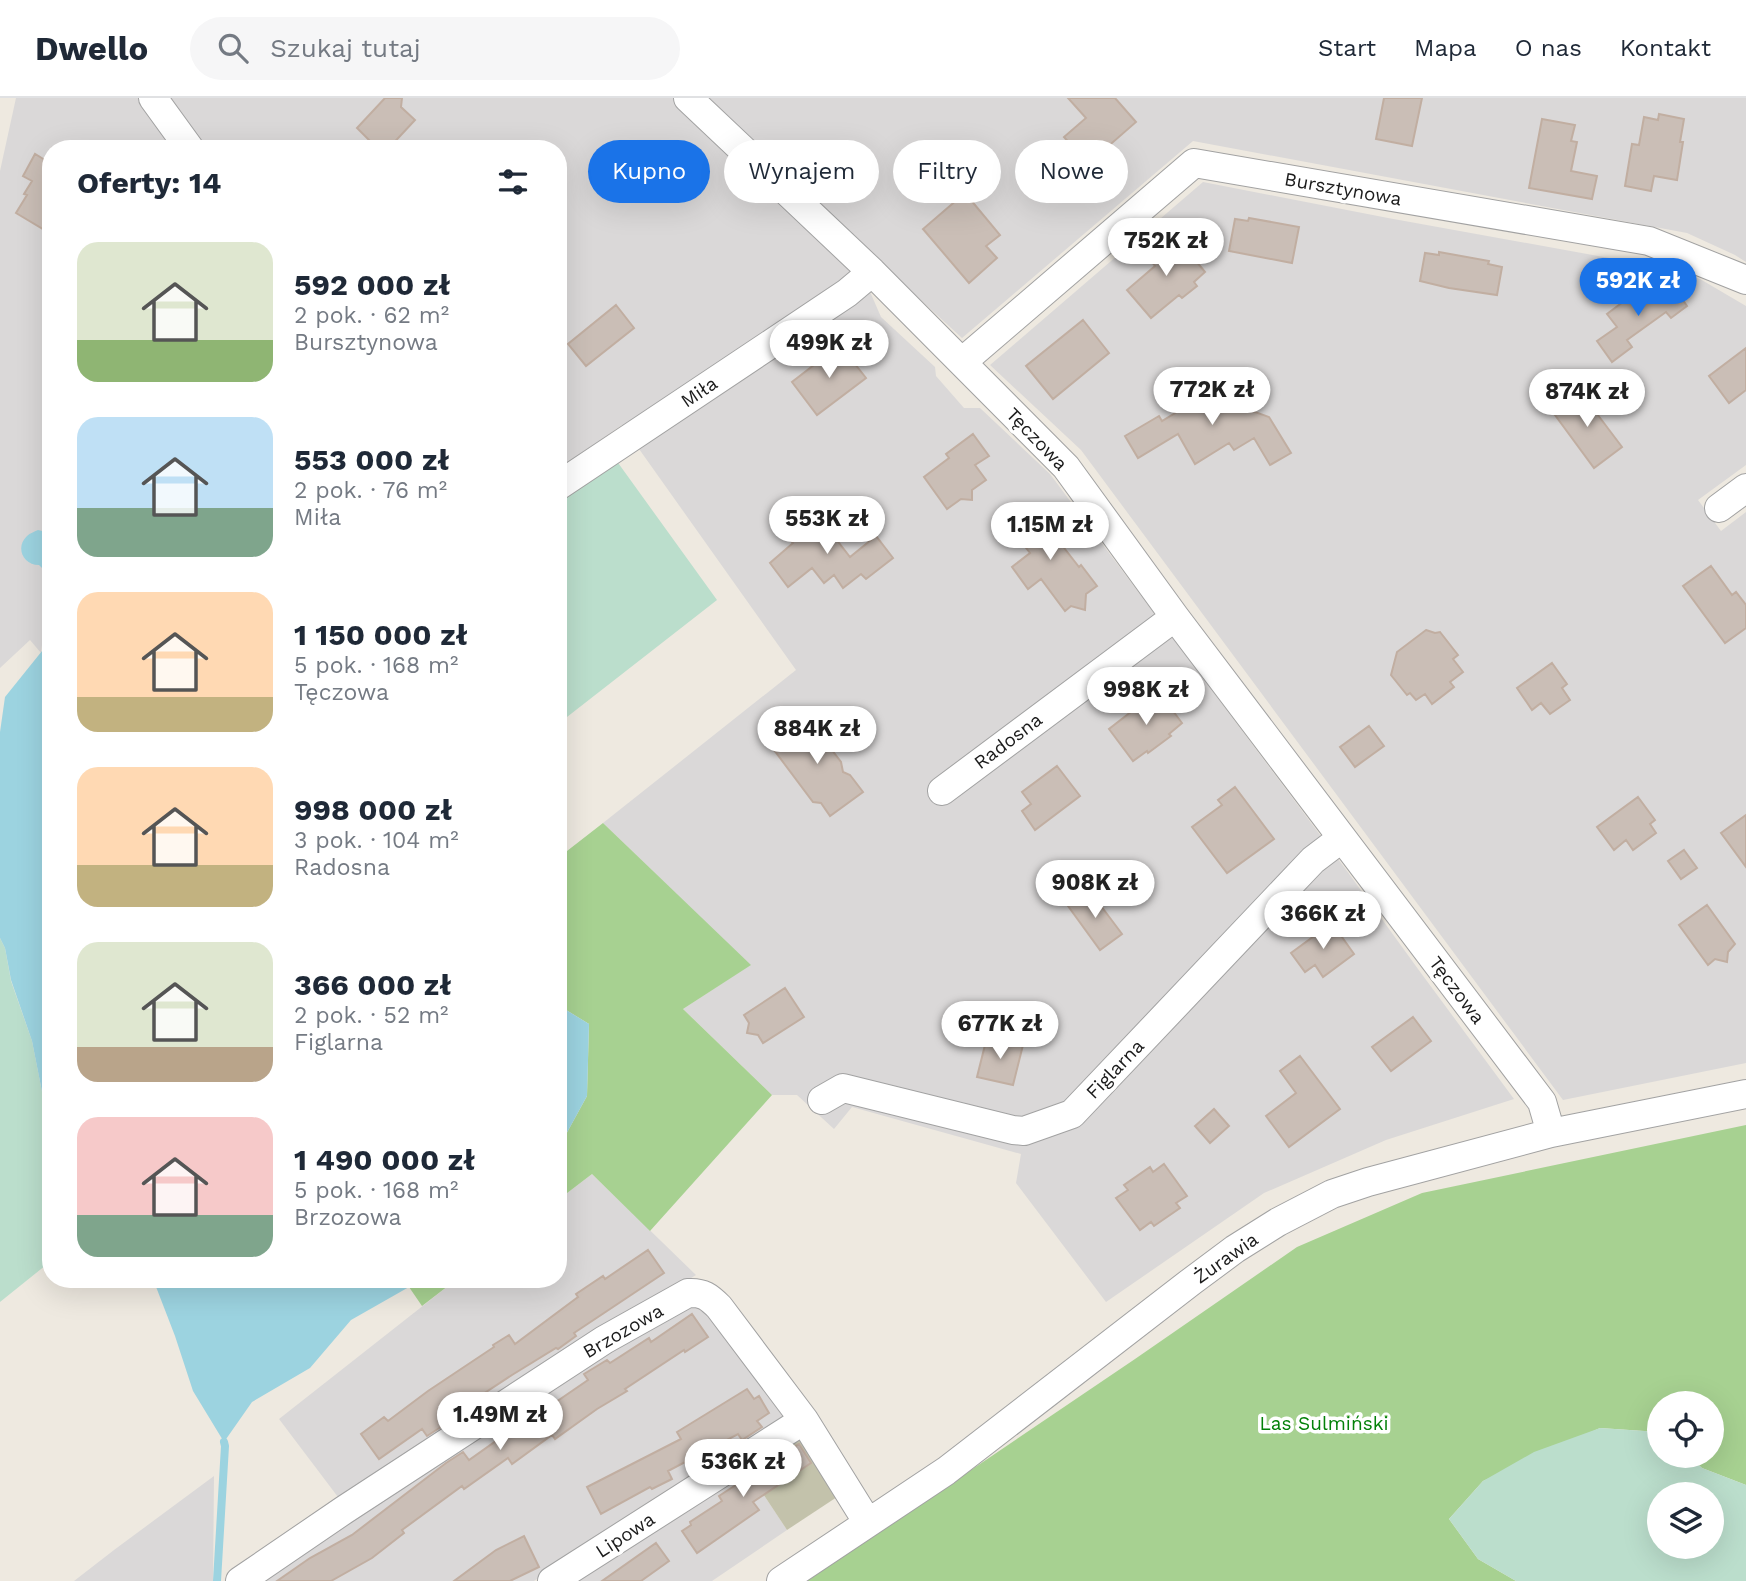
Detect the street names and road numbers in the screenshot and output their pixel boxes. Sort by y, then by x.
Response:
street label: Bursztynowa [1283,167,1404,211]
street label: Miła [676,371,722,412]
street label: Tęczowa [1001,403,1073,475]
street label: Radosna [969,708,1047,774]
street label: Tęczowa [1424,952,1490,1028]
street label: Figlarna [1081,1034,1149,1103]
street label: Żurawia [1189,1227,1263,1288]
street label: Brzozowa [579,1299,667,1363]
street label: Lipowa [591,1507,659,1563]

